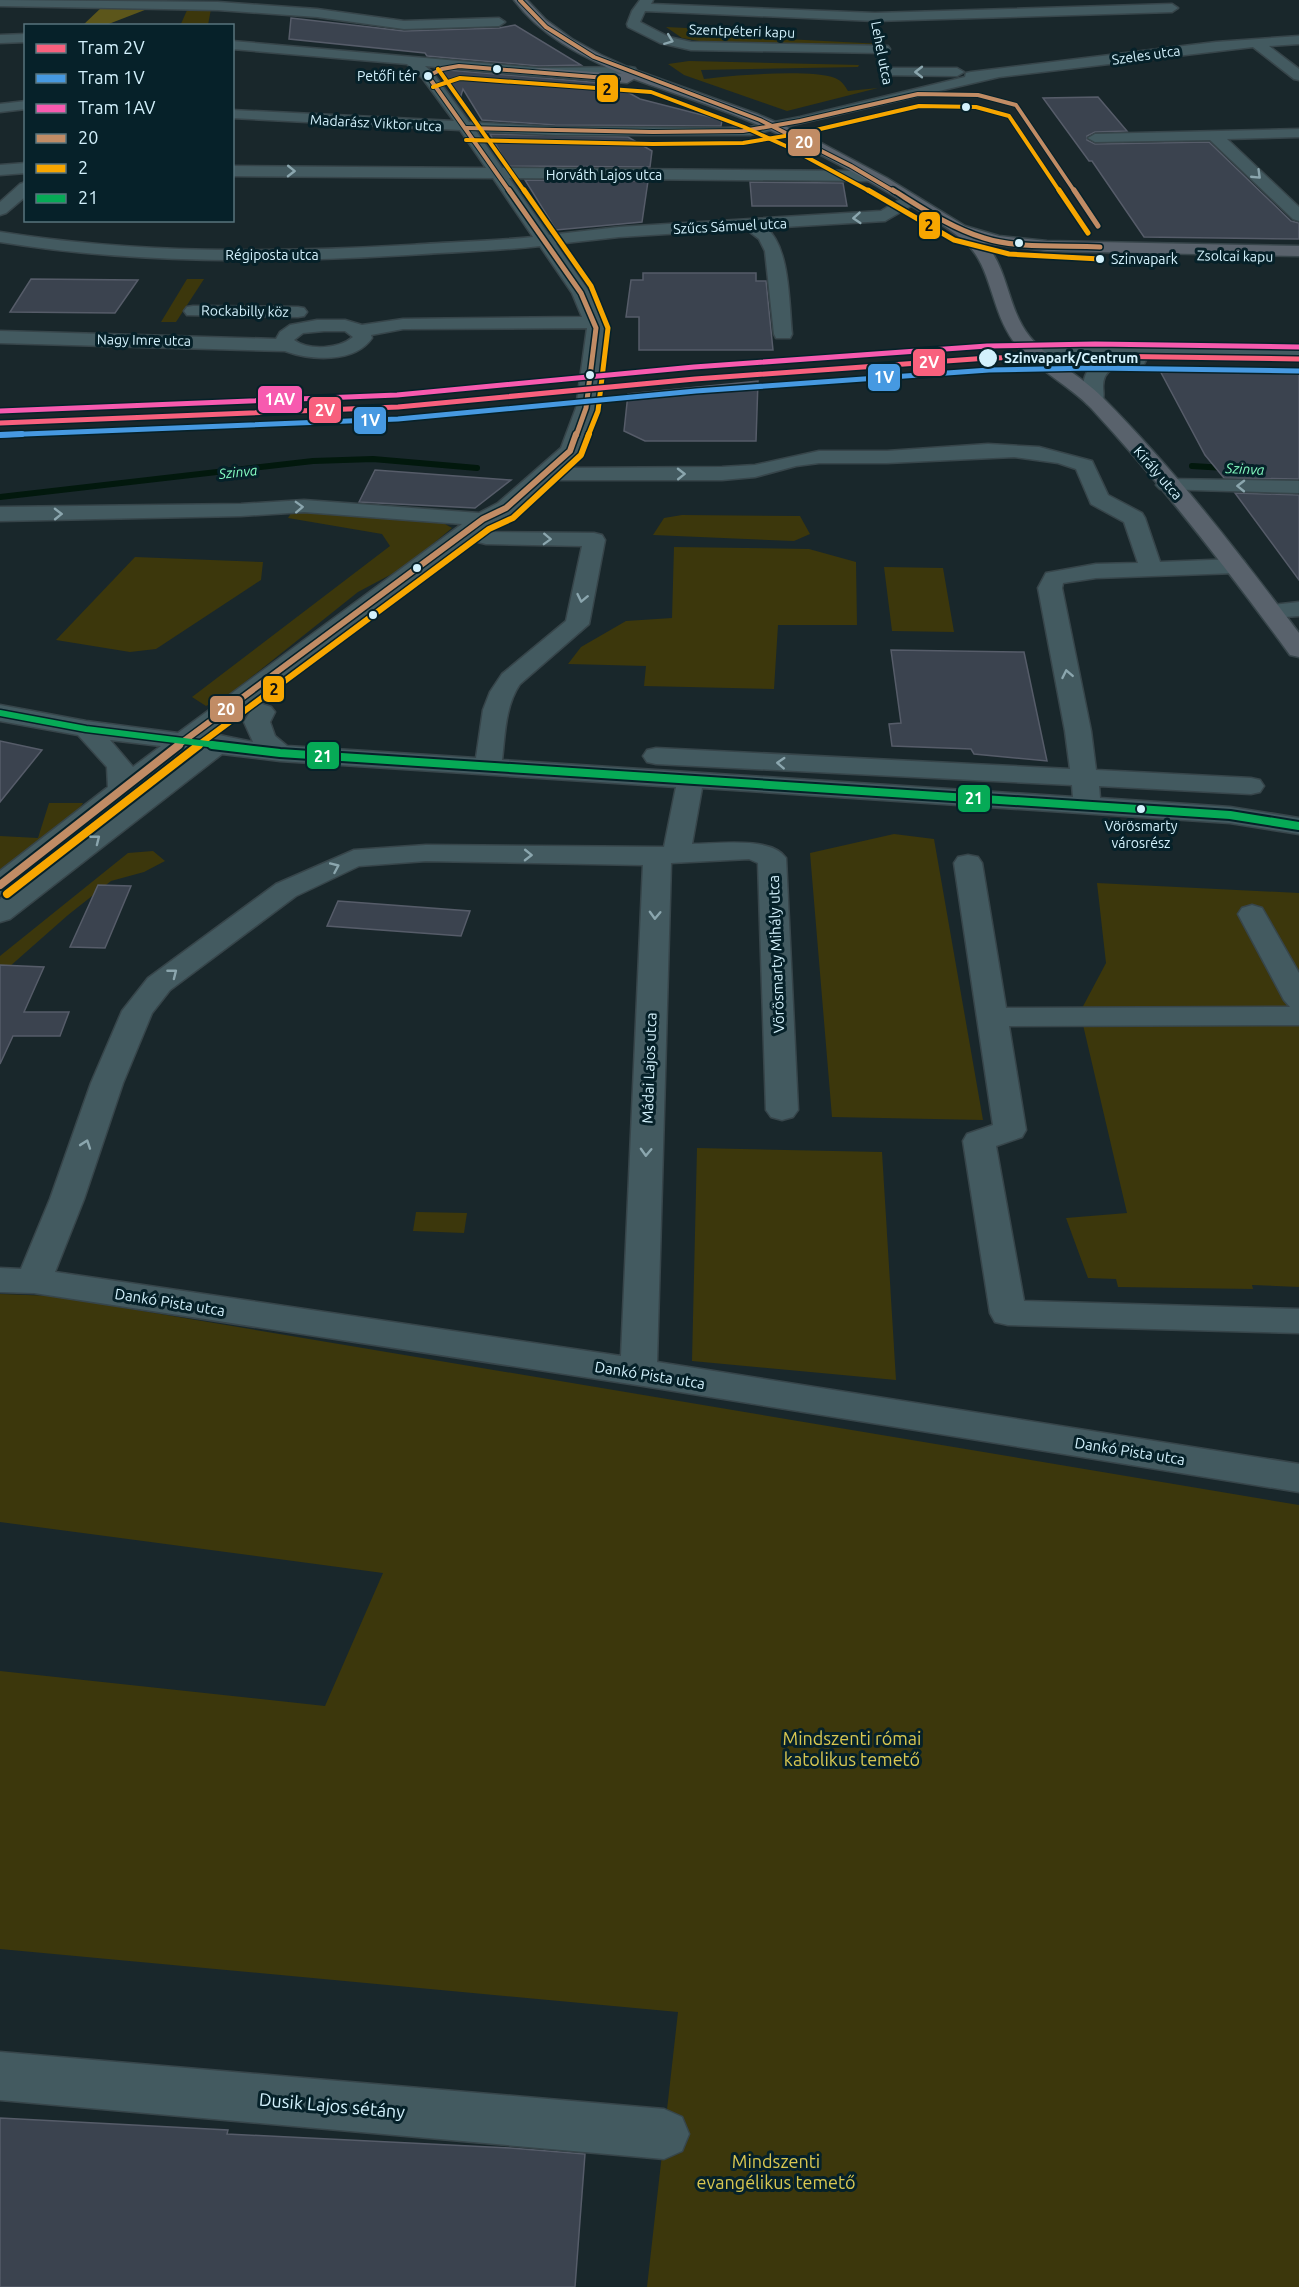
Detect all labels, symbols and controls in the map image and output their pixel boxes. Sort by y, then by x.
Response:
street label: Lehel utca [868,20,896,86]
street label: Szentpéteri kapu [689,21,795,41]
legend [24,24,234,222]
one-way arrow [663,33,674,46]
text: Tram 2V [78,37,145,57]
street label: Szeles utca [1111,42,1181,68]
unlabelled marker [491,63,503,75]
one-way arrow [914,66,923,78]
text: Tram 1V [78,67,145,87]
place label: Petőfi tér [357,68,418,84]
marker: Petőfi tér [422,70,434,82]
line badge: 2 [596,74,619,103]
text: 2 [602,80,612,98]
text: Tram 1AV [78,97,156,117]
unlabelled marker [960,101,972,113]
street label: Madarász Viktor utca [310,112,442,134]
text: 20 [78,127,98,147]
line badge: 20 [787,128,821,157]
text: 20 [795,133,813,151]
text: 2 [78,157,88,177]
one-way arrow [286,165,295,178]
street label: Horváth Lajos utca [546,167,662,183]
one-way arrow [1250,168,1260,179]
text: 21 [78,187,98,207]
one-way arrow [852,211,861,224]
line badge: 2 [918,211,941,240]
street label: Szűcs Sámuel utca [673,215,787,237]
text: 2 [924,216,934,234]
unlabelled marker [1013,237,1025,249]
street label: Régiposta utca [225,247,319,263]
street label: Zsolcai kapu [1197,247,1273,265]
place label: Szinvapark [1111,251,1178,267]
marker: Szinvapark [1094,253,1106,265]
street label: Rockabilly köz [201,302,289,320]
street label: Nagy Imre utca [97,331,191,349]
marker: Szinvapark/Centrum [977,347,999,369]
line badge: 2V [912,348,946,377]
place label: Szinvapark/Centrum [1004,350,1138,366]
text: 2V [919,353,940,371]
line badge: 1V [867,363,901,392]
text: 1V [874,368,895,386]
unlabelled marker [584,369,596,381]
line badge: 1AV [257,385,303,414]
text: 1AV [265,390,296,408]
line badge: 2V [308,396,342,424]
text: 2V [315,401,336,419]
line badge: 1V [353,406,387,435]
text: 1V [360,411,381,429]
street label: Király utca [1130,443,1186,503]
water label: Szinva [1224,460,1265,478]
water label: Szinva [217,462,259,482]
one-way arrow [677,468,686,481]
one-way arrow [1236,480,1245,492]
one-way arrow [295,501,304,513]
one-way arrow [54,508,63,520]
one-way arrow [543,533,552,545]
unlabelled marker [411,562,423,574]
one-way arrow [576,592,589,602]
unlabelled marker [367,609,379,621]
one-way arrow [1061,669,1074,679]
line badge: 2 [262,675,285,703]
text: 2 [269,680,279,698]
line badge: 20 [209,695,244,723]
text: 20 [217,700,235,718]
line badge: 21 [306,741,340,770]
text: 21 [314,747,332,765]
one-way arrow [777,756,786,769]
line badge: 21 [957,784,991,813]
text: 21 [965,789,983,807]
marker: Vörösmarty városrész [1135,803,1147,815]
place label: Vörösmarty városrész [1105,818,1178,851]
one-way arrow [89,835,100,846]
one-way arrow [524,849,533,861]
one-way arrow [329,862,340,874]
street label: Vörösmarty Mihály utca [765,875,787,1033]
one-way arrow [648,911,661,920]
one-way arrow [166,969,177,980]
street label: Mádai Lajos utca [639,1012,659,1124]
one-way arrow [79,1139,92,1150]
one-way arrow [640,1148,653,1157]
street label: Dankó Pista utca [114,1285,226,1319]
street label: Dankó Pista utca [594,1358,706,1392]
street label: Dankó Pista utca [1074,1434,1186,1468]
park label: Mindszenti római katolikus temető [782,1728,922,1769]
street label: Dusik Lajos sétány [258,2089,406,2121]
park label: Mindszenti evangélikus temető [697,2151,855,2192]

